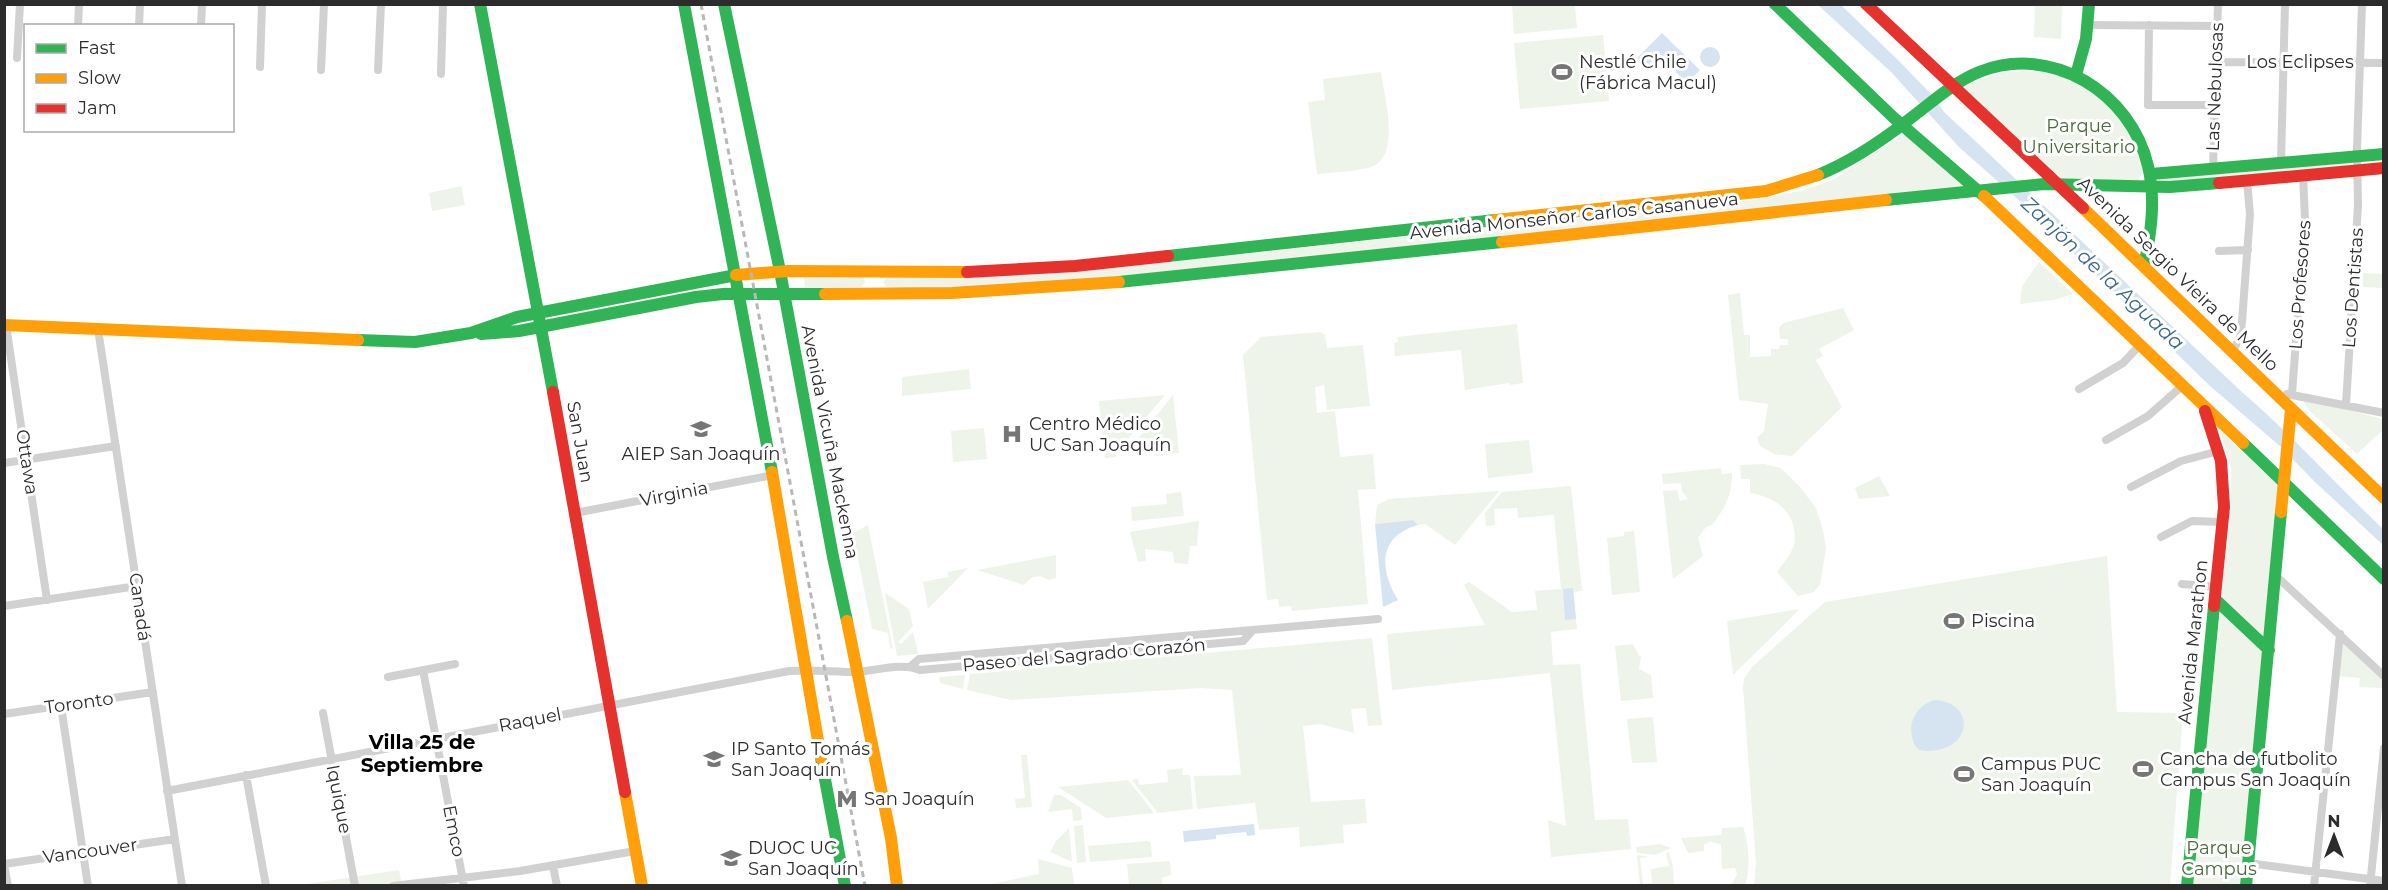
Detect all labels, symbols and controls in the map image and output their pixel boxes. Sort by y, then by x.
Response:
street label: Las Nebulosas [2202,22,2228,152]
legend [24,24,234,132]
text: Fast [78,37,116,59]
place label: Nestlé Chile (Fábrica Macul) [1579,51,1717,94]
street label: Los Eclipses [2246,51,2354,73]
sports icon: Nestlé Chile (Fábrica Macul) [1550,60,1574,84]
text: Slow [78,67,121,89]
text: Jam [77,97,117,119]
park label: Parque Universitario [2022,115,2136,158]
street label: Avenida Sergio Vieira de Mello [2073,172,2283,376]
street label: Avenida Monseñor Carlos Casanueva [1408,188,1740,244]
water label: Zanjón de la Aguada [2016,191,2189,355]
street label: Los Profesores [2285,219,2316,350]
street label: Los Dentistas [2338,227,2368,349]
street label: Avenida Vicuña Mackenna [796,323,864,561]
street label: San Juan [562,399,598,485]
place label: Centro Médico UC San Joaquín [1029,413,1171,456]
school or university icon: AIEP San Joaquín [689,417,713,441]
hospital icon: Centro Médico UC San Joaquín [1000,422,1024,446]
street label: Ottawa [11,428,43,496]
place label: AIEP San Joaquín [622,443,780,465]
street label: Virginia [638,477,710,511]
street label: Avenida Marathon [2173,559,2213,725]
street label: Canadá [124,571,156,643]
sports icon: Piscina [1942,609,1966,633]
place label: Piscina [1971,610,2035,632]
street label: Paseo del Sagrado Corazón [961,633,1207,677]
street label: Toronto [43,687,115,719]
street label: Raquel [497,703,563,737]
district label: Villa 25 de Septiembre [361,730,483,777]
place label: IP Santo Tomás San Joaquín [731,738,870,781]
school or university icon: IP Santo Tomás San Joaquín [702,747,726,771]
place label: Cancha de futbolito Campus San Joaquín [2160,748,2351,791]
place label: Campus PUC San Joaquín [1981,753,2101,796]
sports icon: Cancha de futbolito Campus San Joaquín [2131,757,2155,781]
sports icon: Campus PUC San Joaquín [1952,762,1976,786]
street label: Iquique [322,763,356,835]
metro station icon: San Joaquín [835,787,859,811]
place label: San Joaquín [864,788,975,810]
street label: Emco [438,803,470,859]
north arrow [2304,806,2364,866]
text: N [2328,812,2340,831]
street label: Vancouver [41,833,139,869]
place label: DUOC UC San Joaquín [748,837,859,880]
park label: Parque Campus [2181,837,2257,880]
school or university icon: DUOC UC San Joaquín [719,846,743,870]

